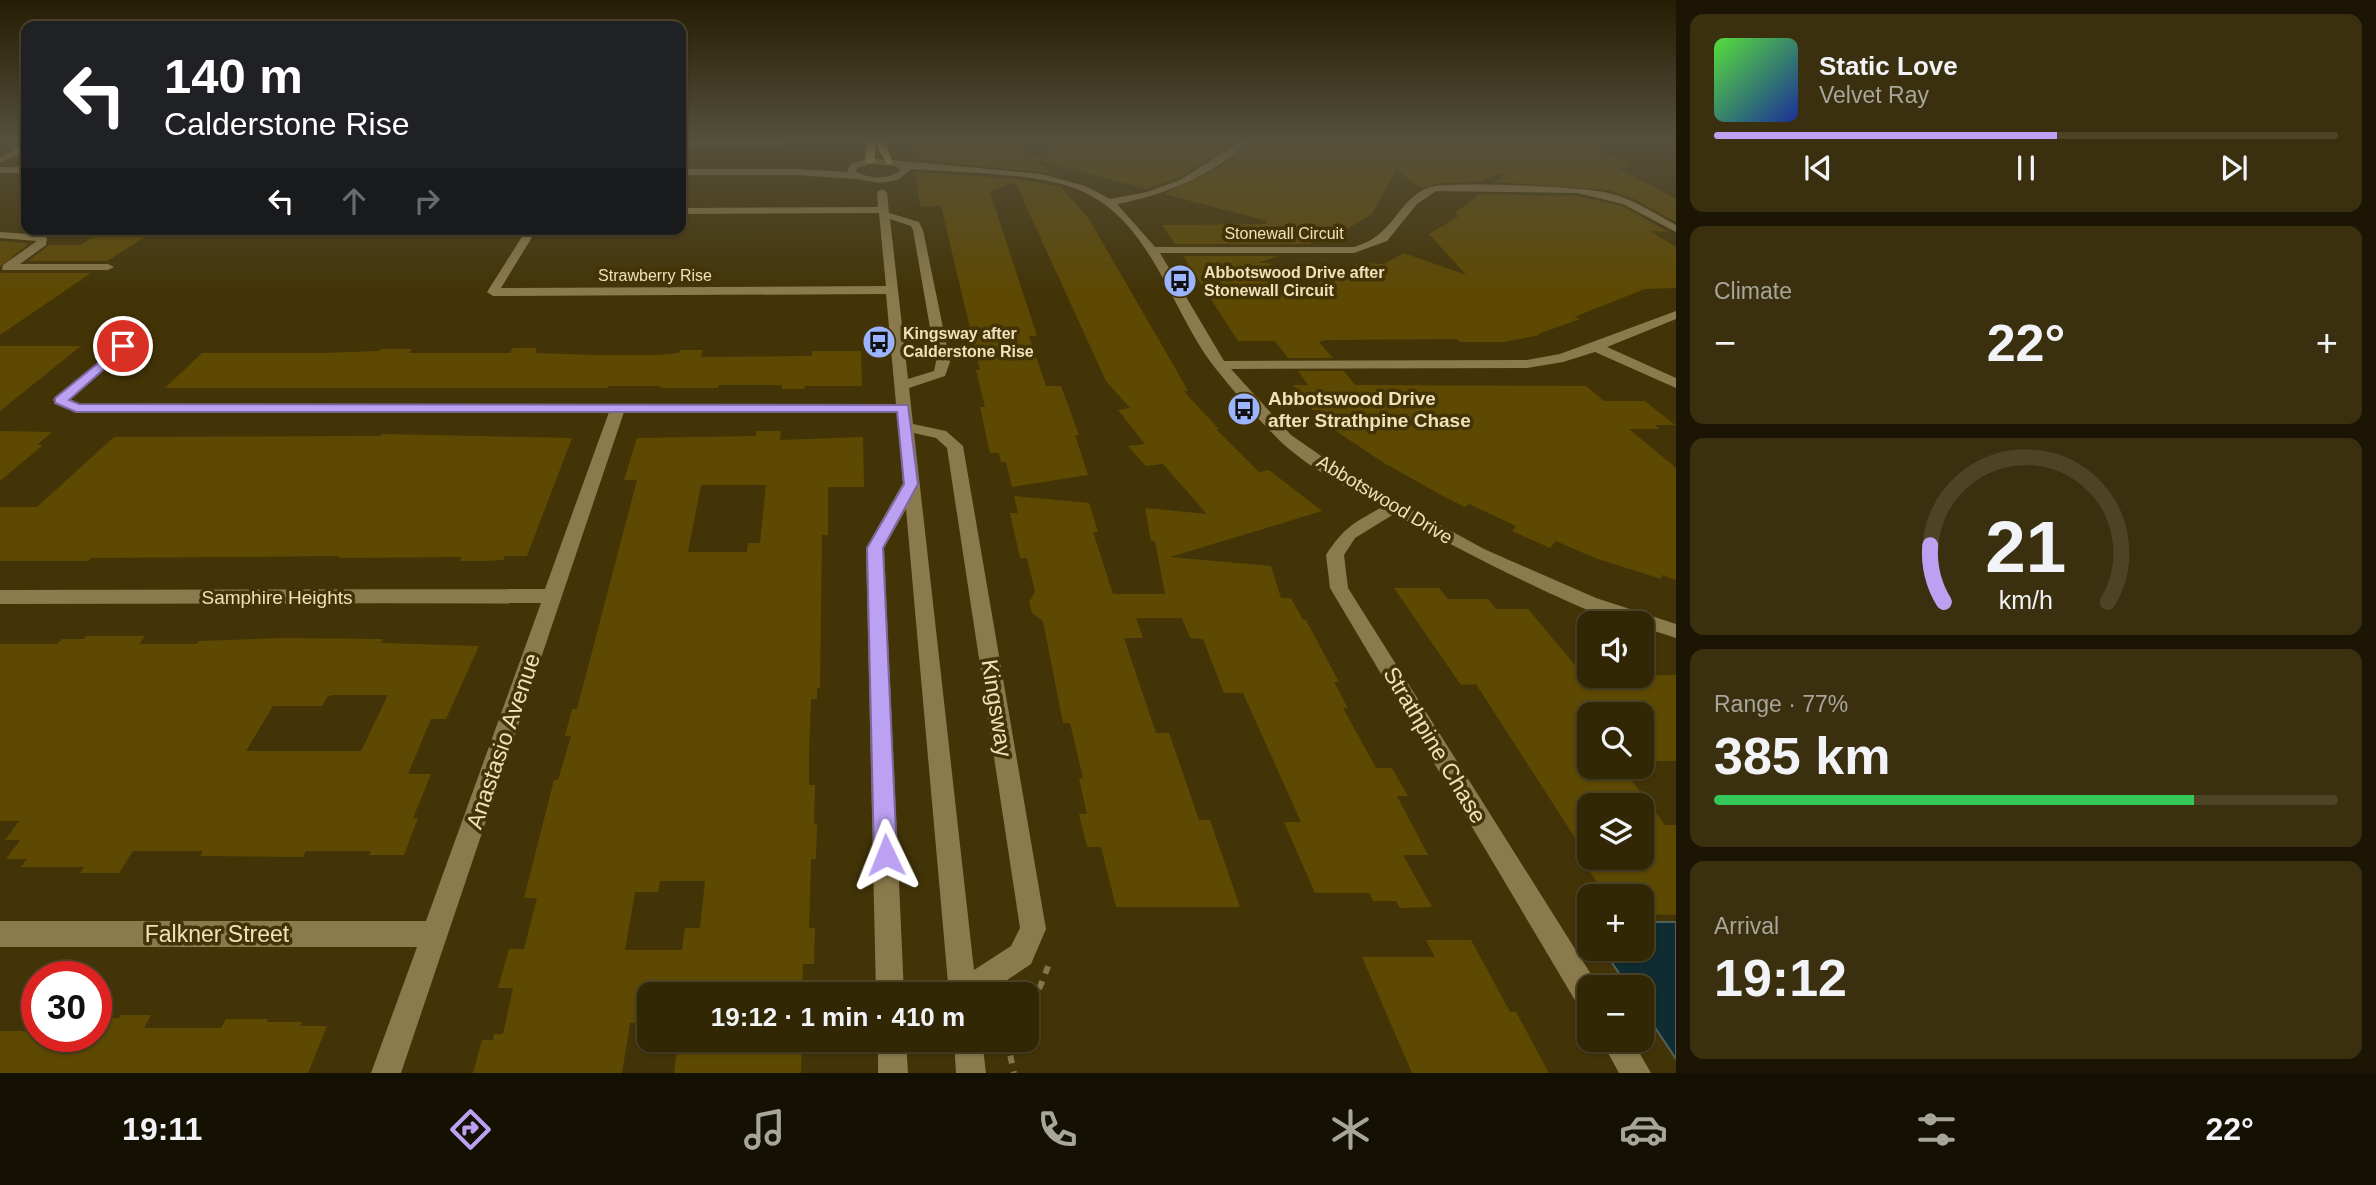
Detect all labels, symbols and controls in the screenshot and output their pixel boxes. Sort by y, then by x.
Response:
icon: left [49,49,140,140]
text: 140 m [164,49,303,103]
text: Static Love [1819,51,1958,81]
text: Velvet Ray [1819,82,1929,108]
text: Calderstone Rise [164,106,409,142]
icon: previous [1799,149,1837,187]
icon: pause [2007,149,2045,187]
icon: next [2215,149,2253,187]
icon: left [262,182,300,220]
icon: ahead [335,182,373,220]
icon: right [408,182,446,220]
street label: Stonewall Circuit [1224,225,1344,242]
bus stop icon: Abbotswood Drive after Stonewall Circuit [1161,262,1199,300]
place label: Abbotswood Drive after Stonewall Circuit [1204,264,1384,299]
street label: Strawberry Rise [598,267,712,284]
text: Climate [1714,278,1792,304]
text: 22° [1987,314,2065,372]
pin [93,316,153,376]
text: − [1714,322,1736,364]
text: + [2316,322,2338,364]
bus stop icon: Kingsway after Calderstone Rise [860,323,898,361]
place label: Kingsway after Calderstone Rise [903,325,1034,360]
icon: arrive [104,327,142,365]
place label: Abbotswood Drive after Strathpine Chase [1268,388,1471,431]
bus stop icon: Abbotswood Drive after Strathpine Chase [1225,390,1263,428]
street label: Abbotswood Drive [1313,451,1456,548]
text: 21 [1986,507,2066,588]
text: km/h [1999,586,2053,614]
street label: Samphire Heights [201,587,353,608]
map controls [1577,611,1654,1052]
button: sound [1577,611,1654,688]
street label: Anastasio Avenue [461,650,545,832]
street label: Kingsway [976,657,1018,759]
street label: Strathpine Chase [1378,662,1492,828]
text: Range · 77% [1714,691,1848,717]
button: search [1577,702,1654,779]
text: 385 km [1714,727,1890,785]
button: layers [1577,793,1654,870]
position arrow [849,818,923,892]
button: + [1577,884,1654,961]
text: Arrival [1714,913,1779,939]
street label: Falkner Street [145,921,290,947]
text: 19:12 [1714,949,1847,1007]
speed limit sign: 30 [21,961,112,1052]
button: − [1577,975,1654,1052]
text: 19:12 · 1 min · 410 m [711,1002,965,1032]
icon: directions [446,1105,495,1154]
icon: music [740,1105,789,1154]
icon: phone [1033,1105,1082,1154]
icon: climate [1326,1105,1375,1154]
icon: car [1619,1105,1668,1154]
icon: filters [1912,1105,1961,1154]
text: 19:11 [122,1111,202,1147]
text: 22° [2205,1111,2254,1147]

